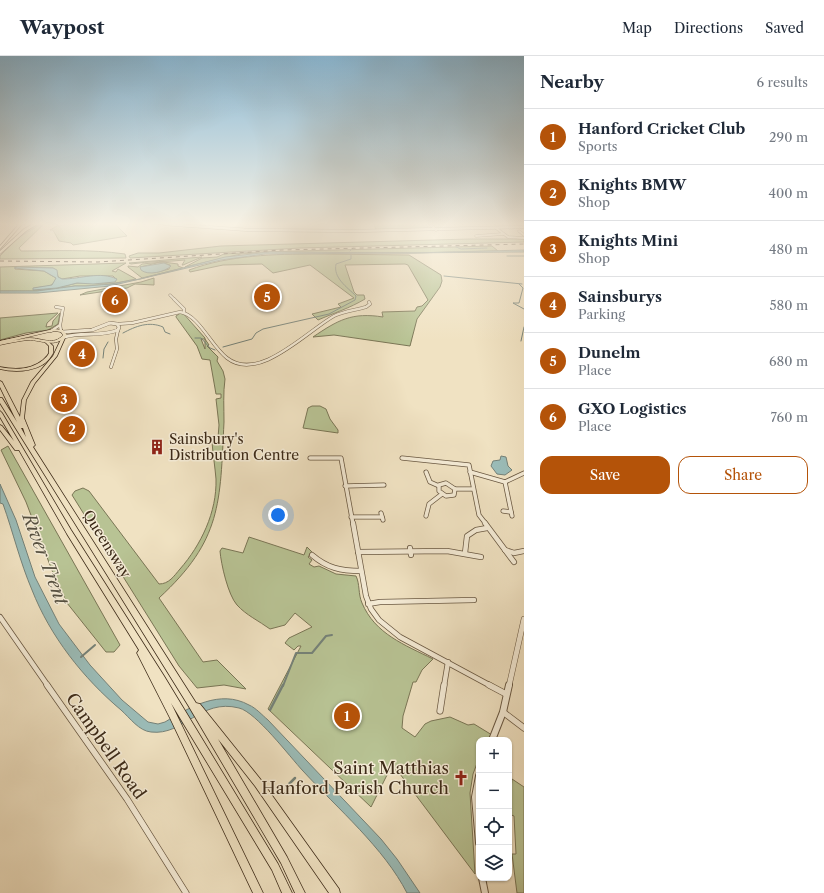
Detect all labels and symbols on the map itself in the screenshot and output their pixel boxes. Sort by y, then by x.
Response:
pin: 5 [254,282,280,312]
pin: 6 [102,285,128,315]
pin: 4 [69,339,95,369]
pin: 3 [51,384,77,414]
pin: 2 [59,414,85,444]
place label: Sainsbury's Distribution Centre [169,430,299,464]
building icon: Sainsbury's Distribution Centre [148,438,166,456]
your location [268,505,288,525]
street label: Queensway [79,507,135,581]
water label: River Trent [17,508,73,609]
street label: Campbell Road [62,689,150,803]
pin: 1 [334,701,360,731]
place label: Saint Matthias Hanford Parish Church [261,758,449,798]
church icon: Saint Matthias Hanford Parish Church [452,769,470,787]

